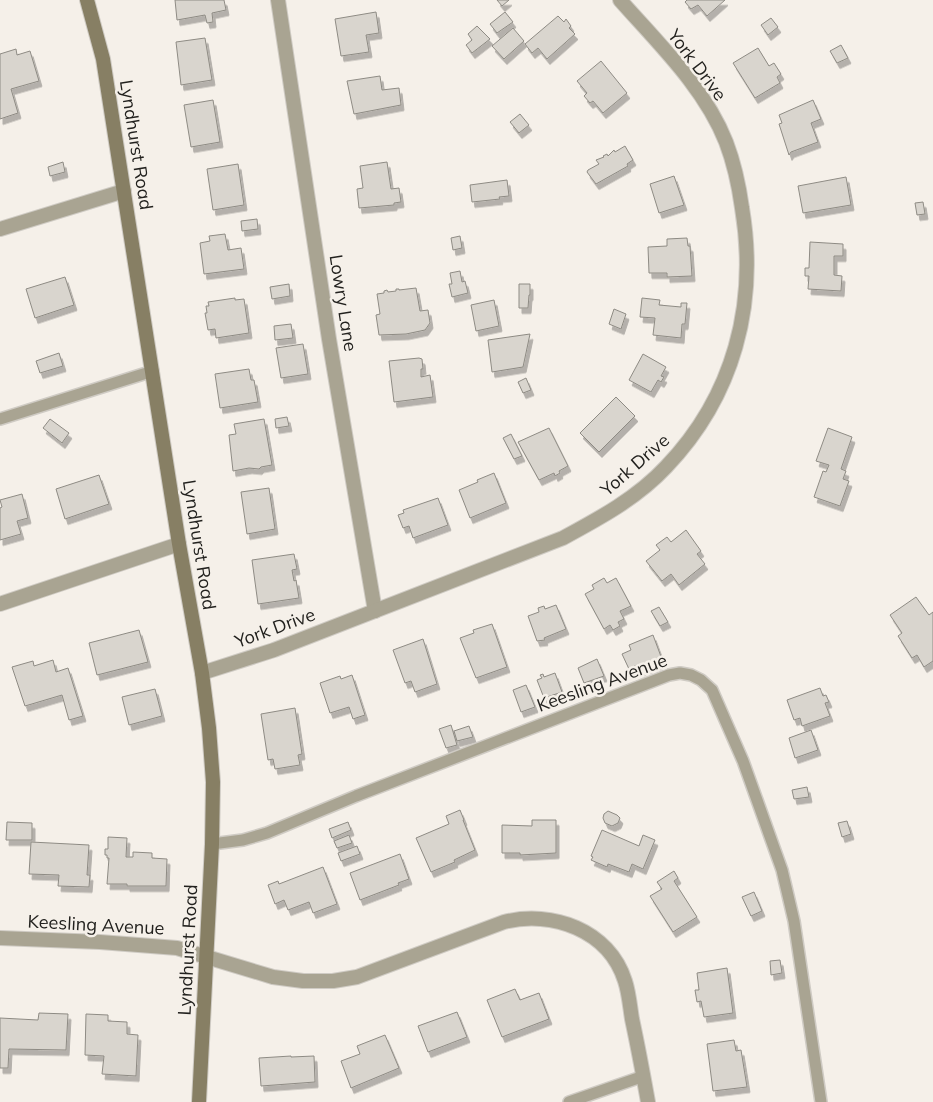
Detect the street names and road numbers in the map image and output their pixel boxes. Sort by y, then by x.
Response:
street label: York Drive [662,24,732,105]
street label: Lyndhurst Road [115,78,158,212]
street label: Lowry Lane [324,253,363,353]
street label: York Drive [595,428,674,501]
street label: Lyndhurst Road [178,478,221,612]
street label: York Drive [231,602,318,653]
street label: Keesling Avenue [533,648,670,717]
street label: Lyndhurst Road [173,884,202,1016]
street label: Keesling Avenue [27,909,165,940]

